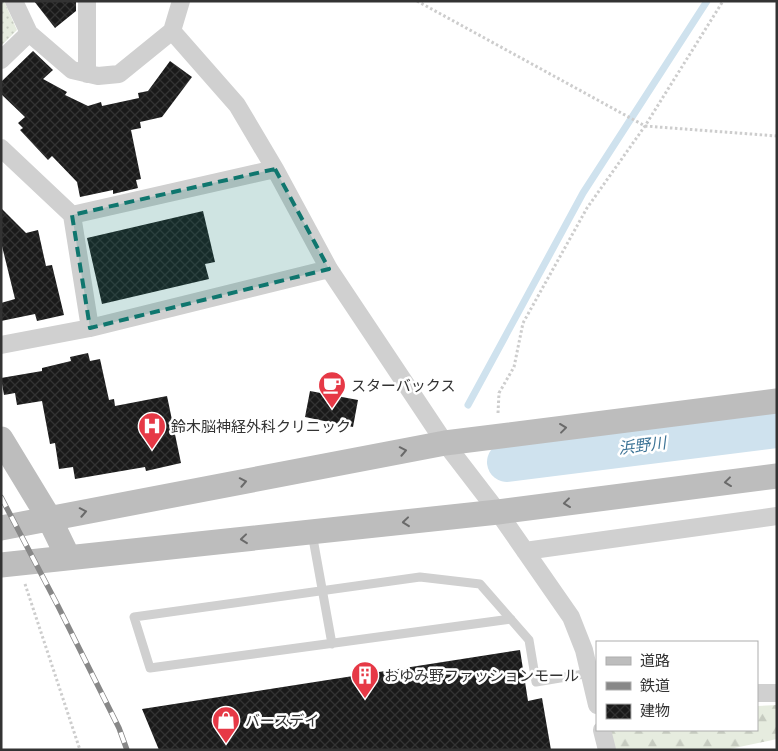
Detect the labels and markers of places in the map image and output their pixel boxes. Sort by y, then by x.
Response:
cafe icon: スターバックス [317,370,347,409]
place label: スターバックス [351,376,455,395]
hospital icon: 鈴木脳神経外科クリニック [137,411,167,450]
place label: 鈴木脳神経外科クリニック [171,417,351,436]
building icon: おゆみ野ファッションモール [350,660,380,699]
place label: おゆみ野ファッションモール [384,666,579,685]
shop icon: バースデイ [211,705,241,744]
place label: バースデイ [245,711,319,730]

